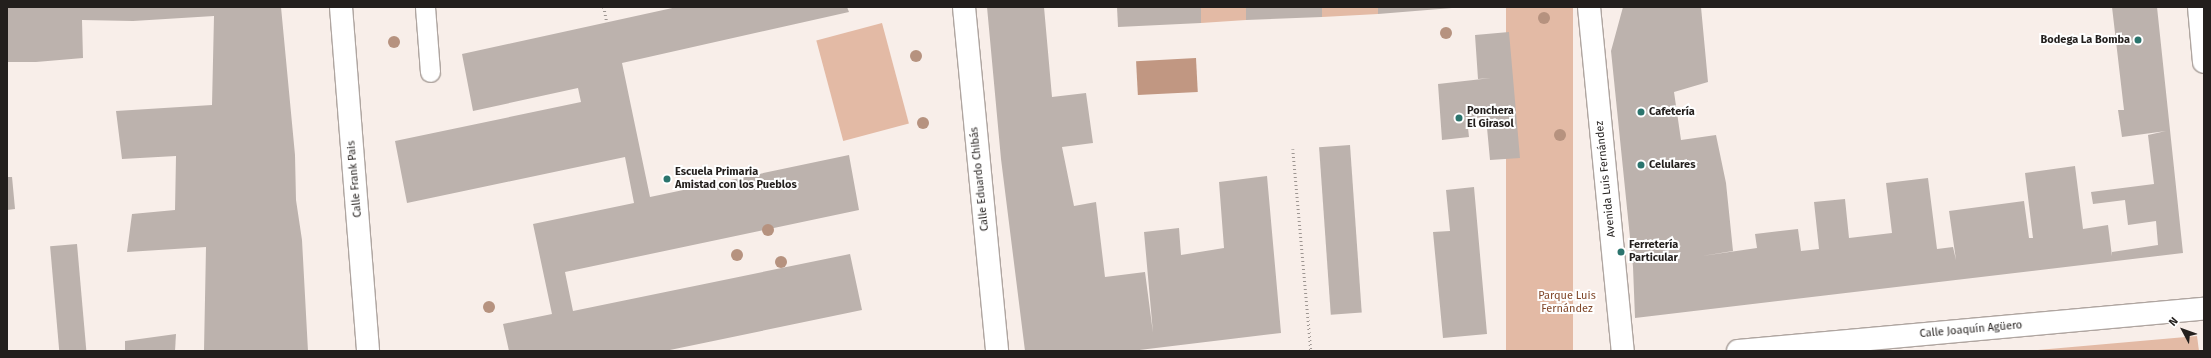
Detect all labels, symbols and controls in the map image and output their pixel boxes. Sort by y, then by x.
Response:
place label: Bodega La Bomba [2041,33,2130,47]
marker: Bodega La Bomba [2133,35,2143,45]
place label: Ponchera El Girasol [1467,105,1514,131]
place label: Cafetería [1649,105,1695,119]
marker: Cafetería [1636,107,1646,117]
marker: Ponchera El Girasol [1454,113,1464,123]
street label: Avenida Luis Fernández [1593,120,1619,238]
street label: Calle Eduardo Chibás [968,126,992,232]
street label: Calle Frank Pais [345,140,365,218]
place label: Celulares [1649,158,1695,172]
marker: Celulares [1636,160,1646,170]
place label: Escuela Primaria Amistad con los Pueblos [675,166,797,192]
marker: Escuela Primaria Amistad con los Pueblos [662,174,672,184]
place label: Ferretería Particular [1629,239,1678,265]
marker: Ferretería Particular [1616,247,1626,257]
park label: Parque Luis Fernández [1538,290,1596,316]
north arrow [2163,310,2203,350]
text: N [2166,315,2181,329]
street label: Calle Joaquín Agüero [1919,319,2023,341]

